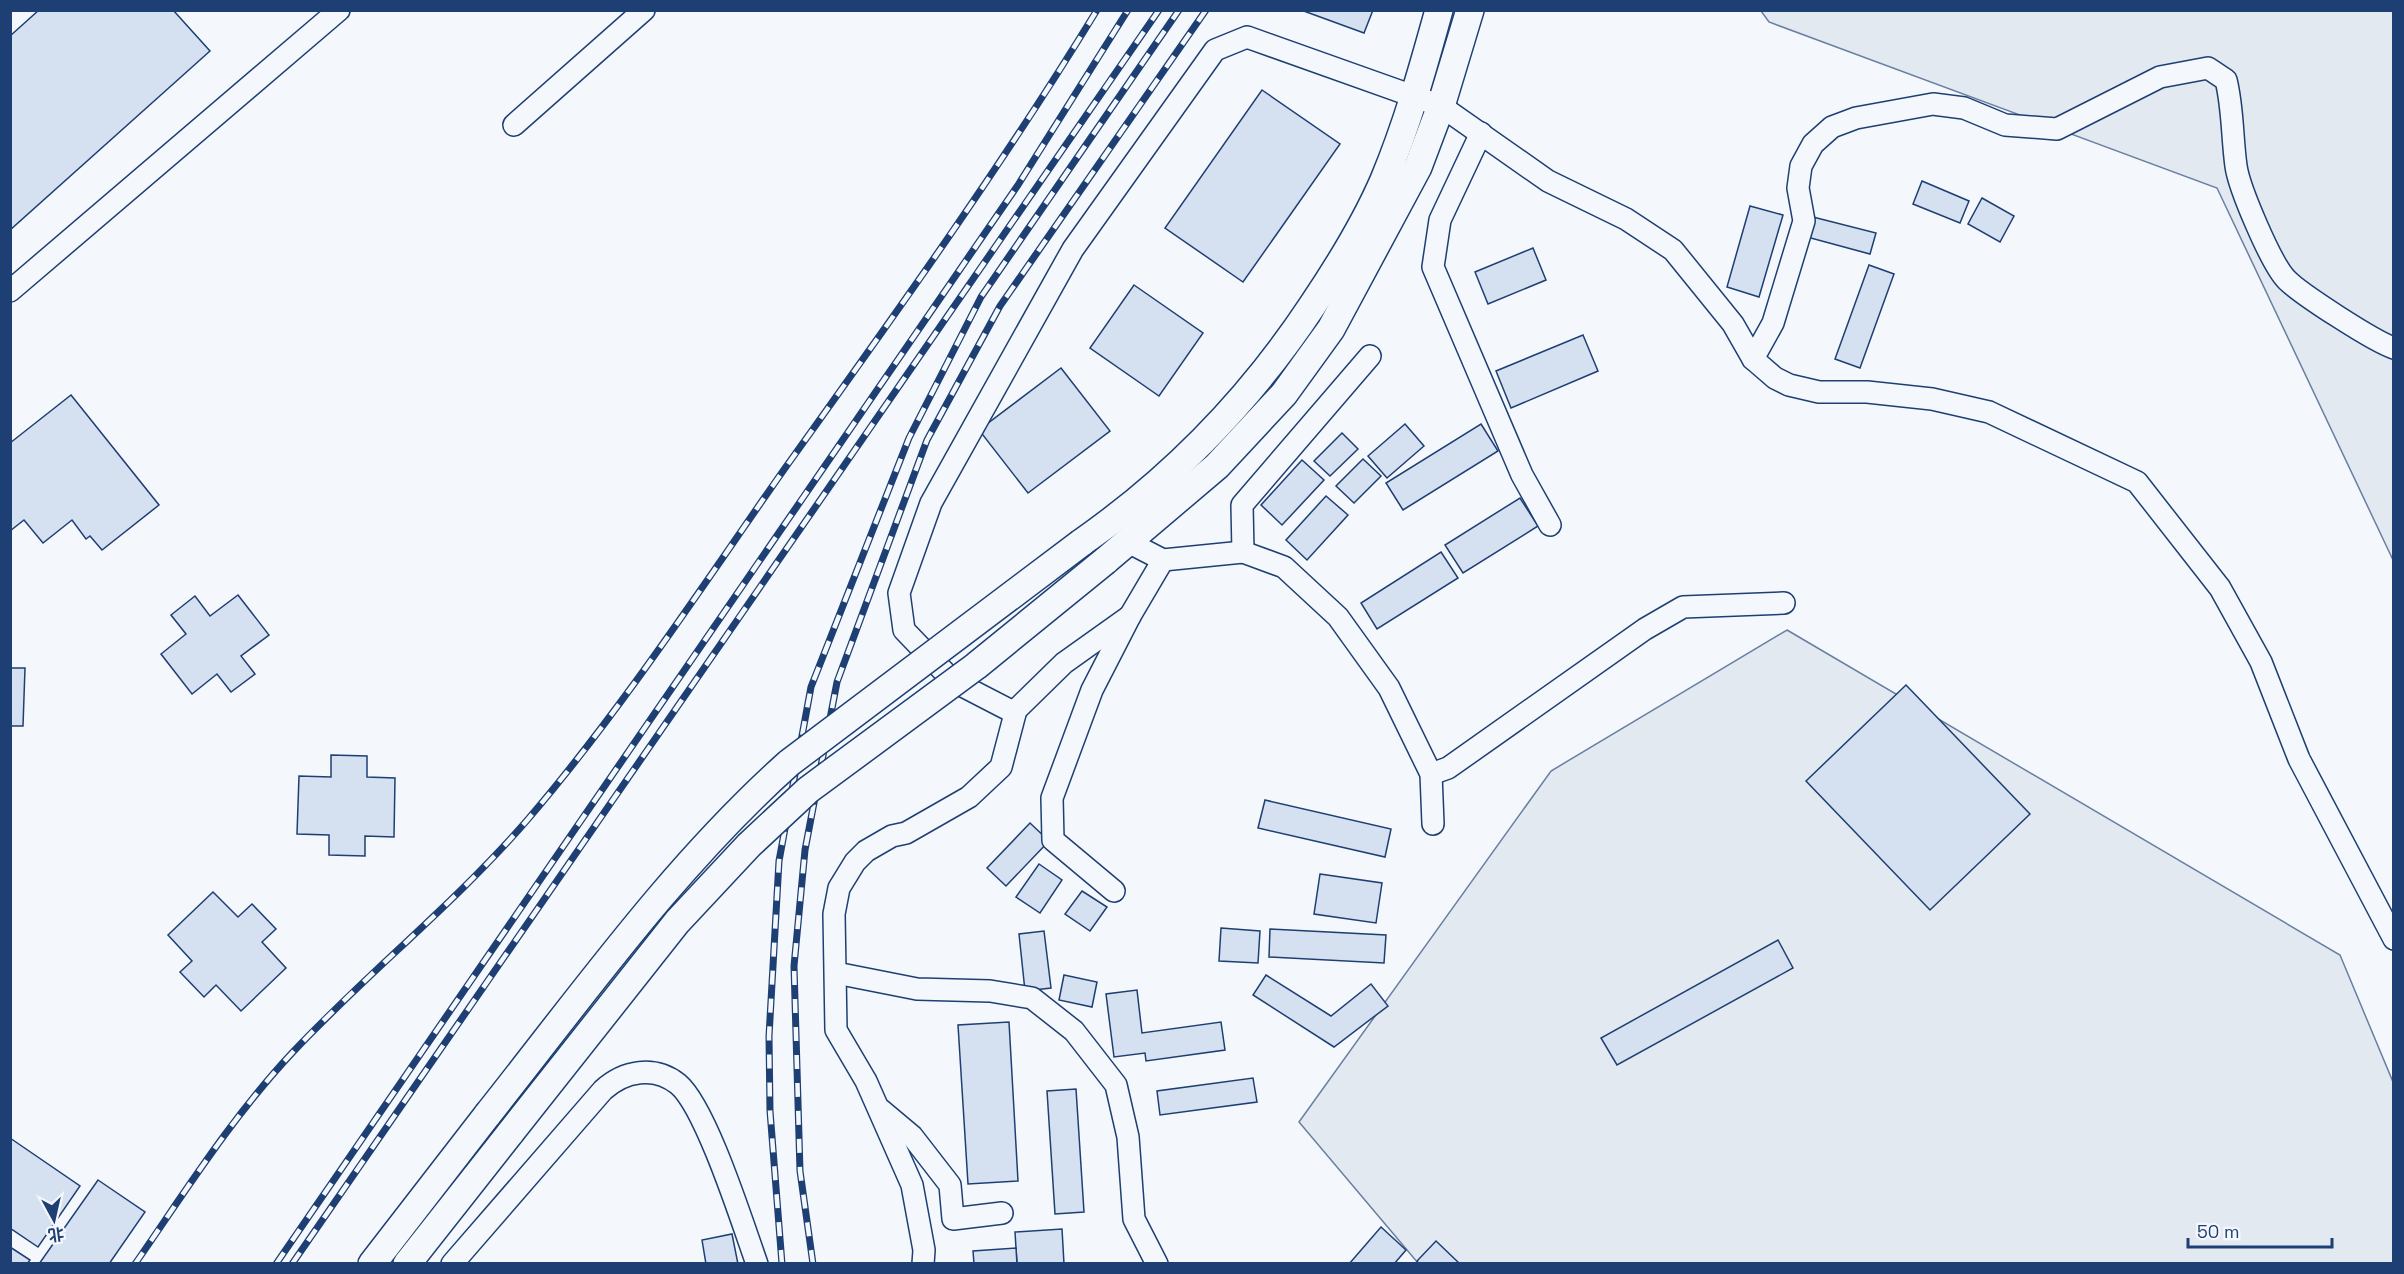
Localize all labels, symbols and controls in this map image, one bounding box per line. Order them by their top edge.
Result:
north arrow [24,1190,84,1250]
scale bar [2188,1211,2332,1249]
text: 50 m [2197,1220,2239,1243]
text: 北 [47,1223,65,1246]

